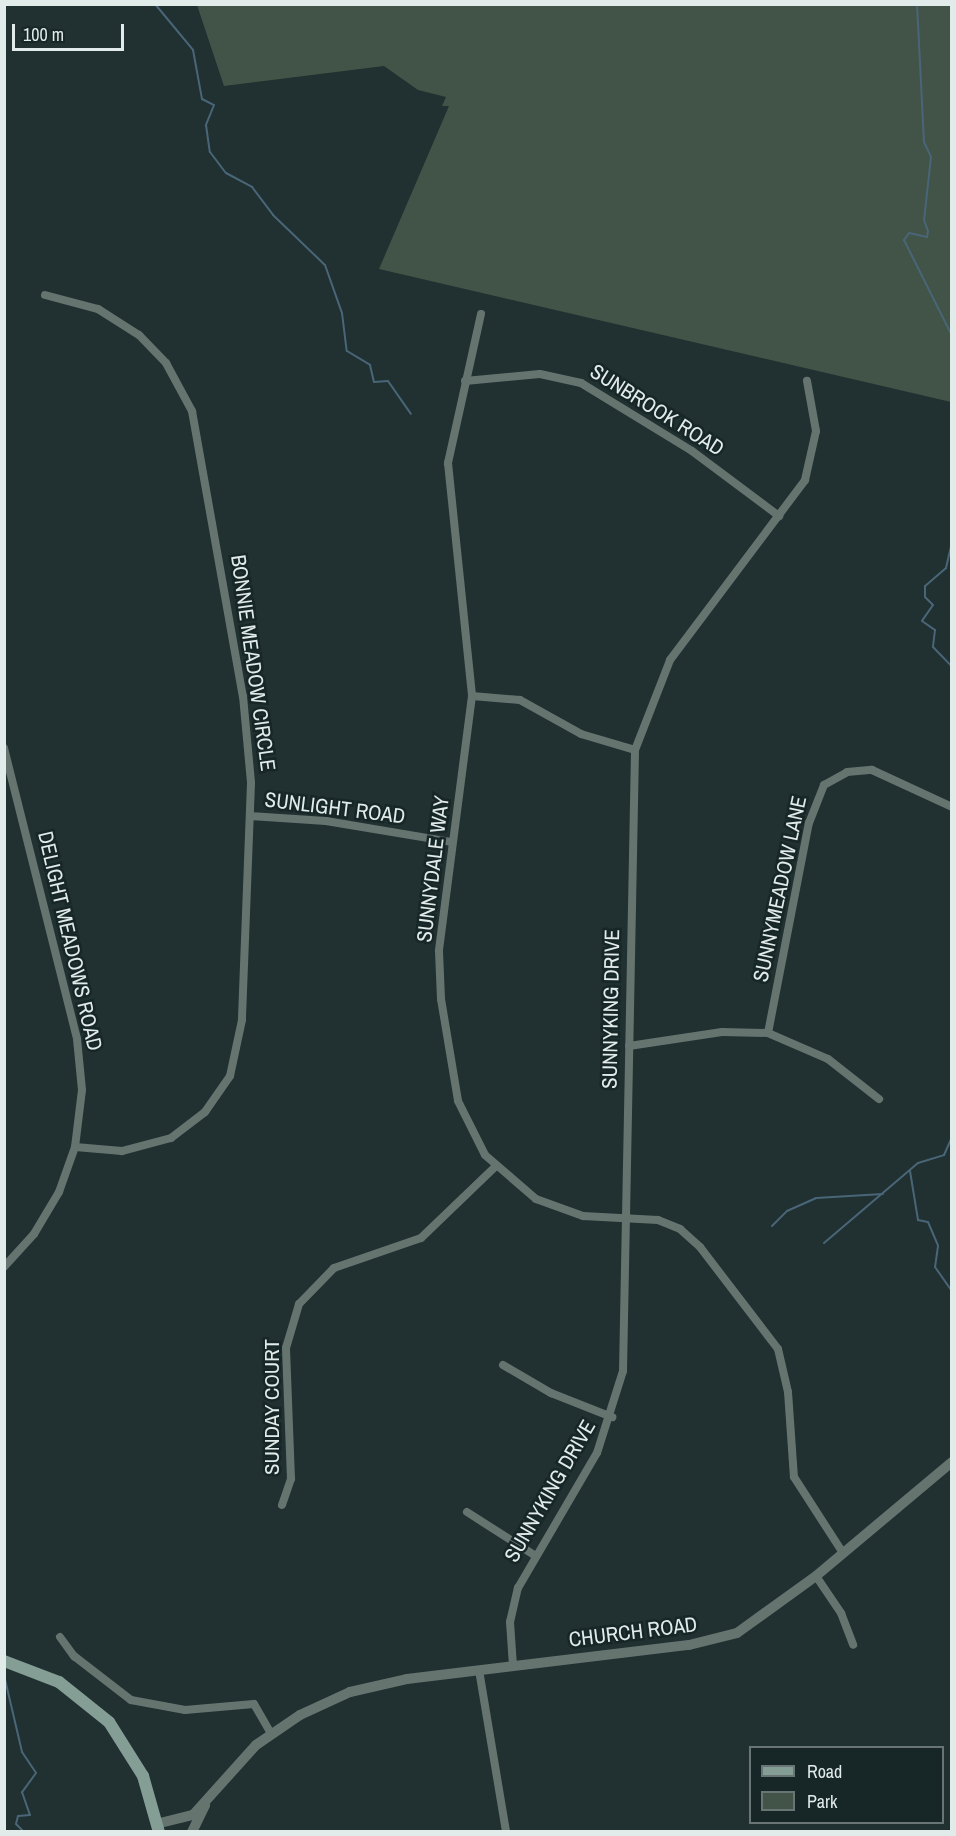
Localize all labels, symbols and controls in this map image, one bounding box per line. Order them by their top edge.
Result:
scale bar [15,12,128,50]
text: 100 m [23,22,64,47]
street label: SUNBROOK ROAD [585,359,729,461]
street label: BONNIE MEADOW CIRCLE [225,553,281,773]
street label: SUNLIGHT ROAD [263,787,407,829]
street label: SUNNYDALE WAY [412,794,454,944]
street label: SUNNYMEADOW LANE [748,794,812,984]
street label: DELIGHT MEADOWS ROAD [32,829,108,1053]
street label: SUNNYKING DRIVE [597,929,625,1089]
street label: SUNDAY COURT [259,1339,285,1475]
street label: SUNNYKING DRIVE [499,1416,601,1566]
street label: CHURCH ROAD [567,1612,699,1652]
legend [749,1746,944,1824]
text: Road [807,1759,842,1784]
text: Park [807,1789,837,1814]

